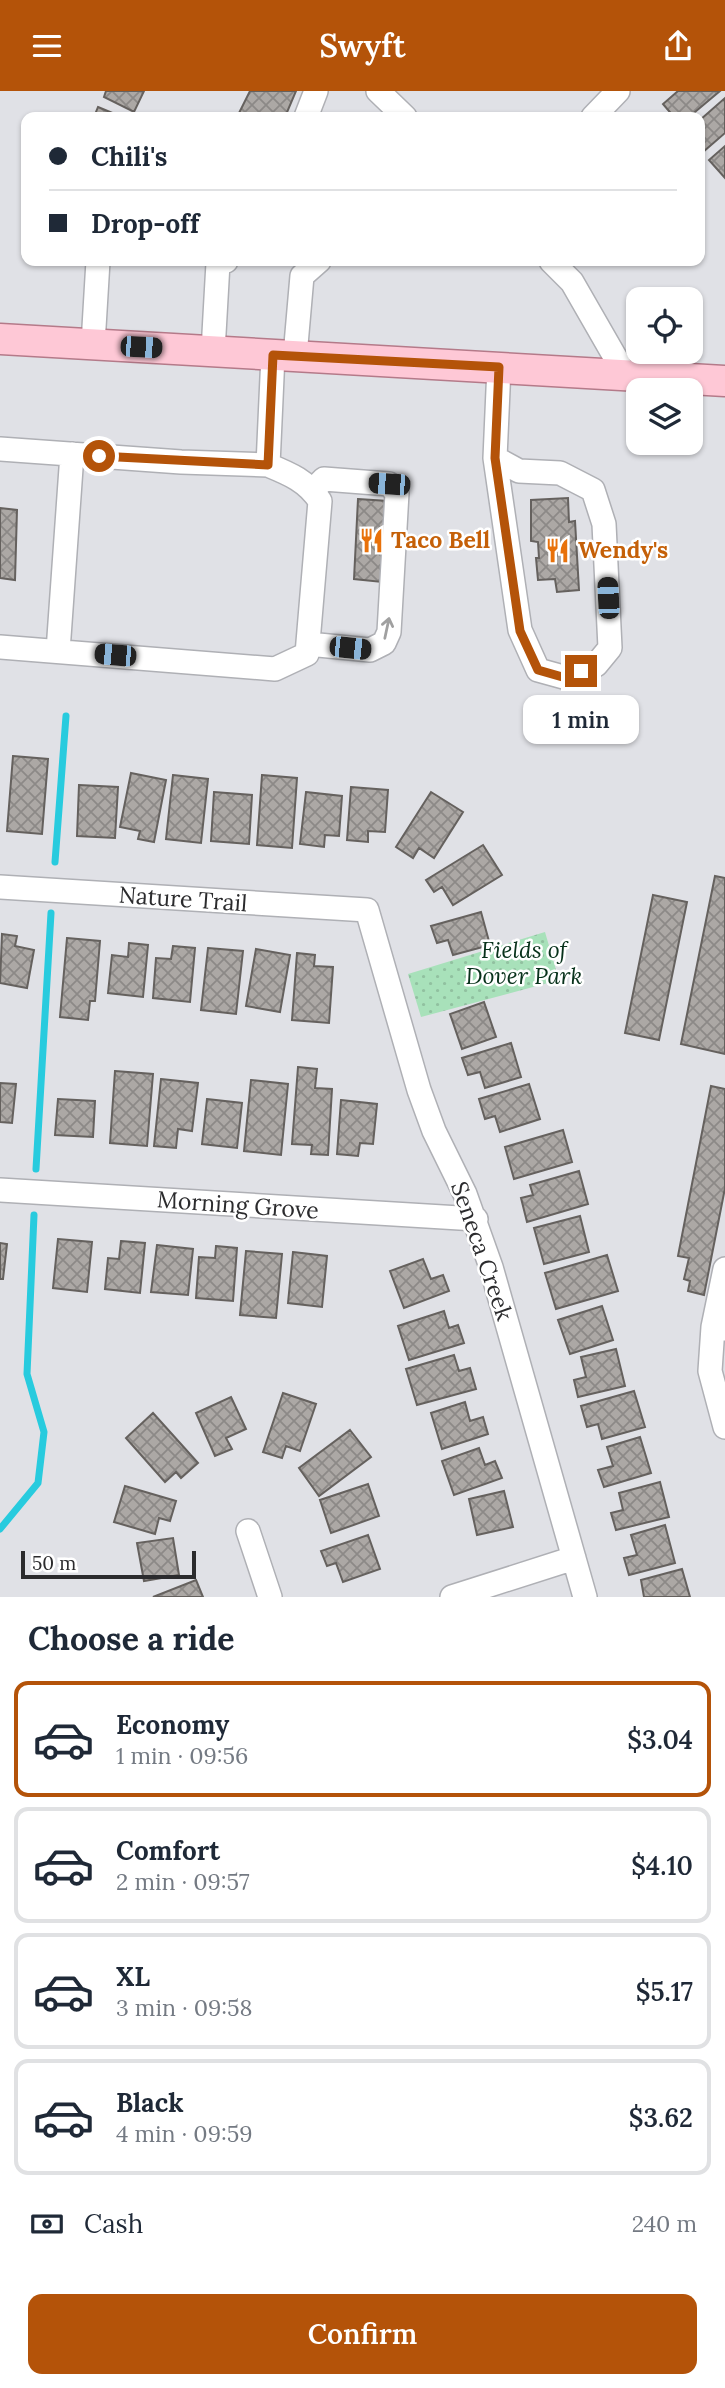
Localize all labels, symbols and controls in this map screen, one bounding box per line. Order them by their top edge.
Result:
text: Swyft [319,25,406,66]
icon: menu [28,27,66,65]
icon: share [659,27,697,65]
text: Chili's [91,140,167,173]
text: Drop-off [91,207,199,240]
map controls [626,287,703,455]
button: locate [626,287,703,364]
car [120,335,163,359]
button: layers [626,378,703,455]
route start [83,440,115,472]
car [368,472,411,496]
place label: Taco Bell [391,525,490,554]
restaurant icon: Taco Bell [357,526,385,554]
place label: Wendy's [578,535,668,564]
restaurant icon: Wendy's [544,536,572,564]
car [597,576,620,620]
one-way arrow [381,617,395,640]
car [329,635,372,661]
car [94,643,137,667]
route end [565,655,597,687]
callout: 1 min [523,695,639,745]
text: 1 min [552,705,610,734]
street label: Nature Trail [118,880,248,917]
park label: Fields of Dover Park [466,935,582,990]
street label: Seneca Creek [445,1178,520,1325]
street label: Morning Grove [156,1184,320,1225]
scale bar [21,1548,196,1580]
text: 50 m [32,1551,76,1575]
text: Choose a ride [28,1618,235,1659]
icon: car [32,1708,95,1771]
text: Economy [116,1708,229,1741]
text: $3.04 [627,1723,693,1756]
text: 1 min · 09:56 [116,1741,248,1770]
icon: car [32,1834,95,1897]
text: Comfort [116,1834,220,1867]
text: $4.10 [631,1849,693,1882]
text: 2 min · 09:57 [116,1867,250,1896]
icon: car [32,1960,95,2023]
text: XL [116,1960,150,1993]
text: $5.17 [636,1975,693,2008]
text: 3 min · 09:58 [116,1993,252,2022]
icon: car [32,2086,95,2149]
text: Black [116,2086,184,2119]
text: $3.62 [629,2101,693,2134]
text: 4 min · 09:59 [116,2119,253,2148]
icon: cash [28,2205,66,2243]
text: Cash [84,2207,143,2240]
text: 240 m [632,2209,697,2238]
button: Confirm [28,2294,697,2374]

